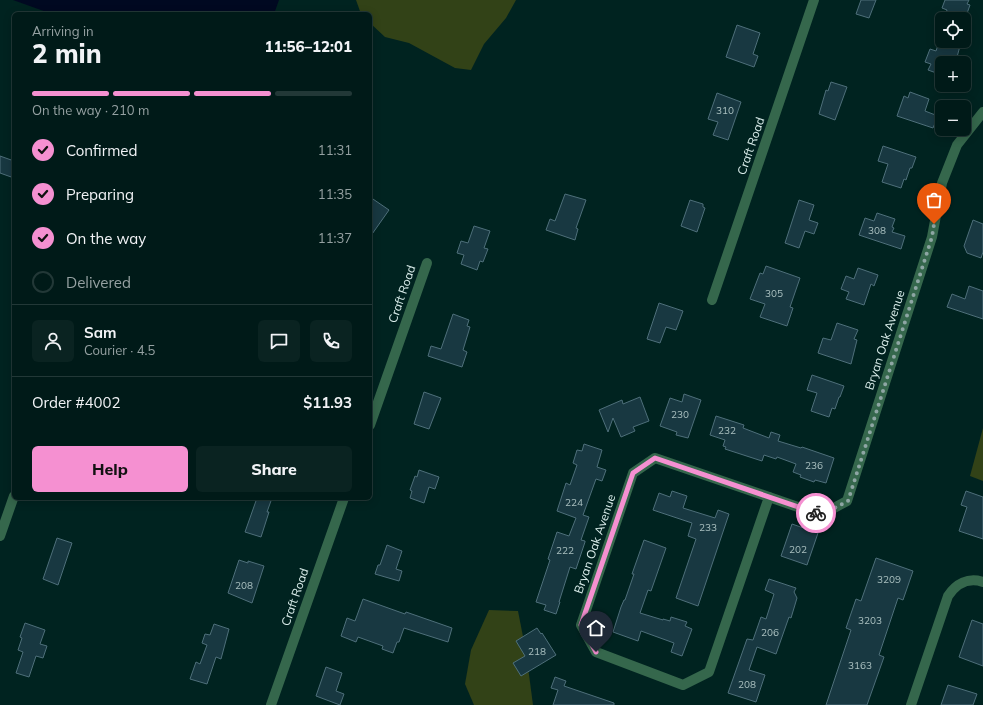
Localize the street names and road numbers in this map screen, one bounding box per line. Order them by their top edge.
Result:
street label: Craft Road [734,115,767,177]
street label: Craft Road [385,263,418,325]
street label: Bryan Oak Avenue [861,288,908,392]
street label: Bryan Oak Avenue [570,492,619,595]
street label: Craft Road [278,566,311,628]

